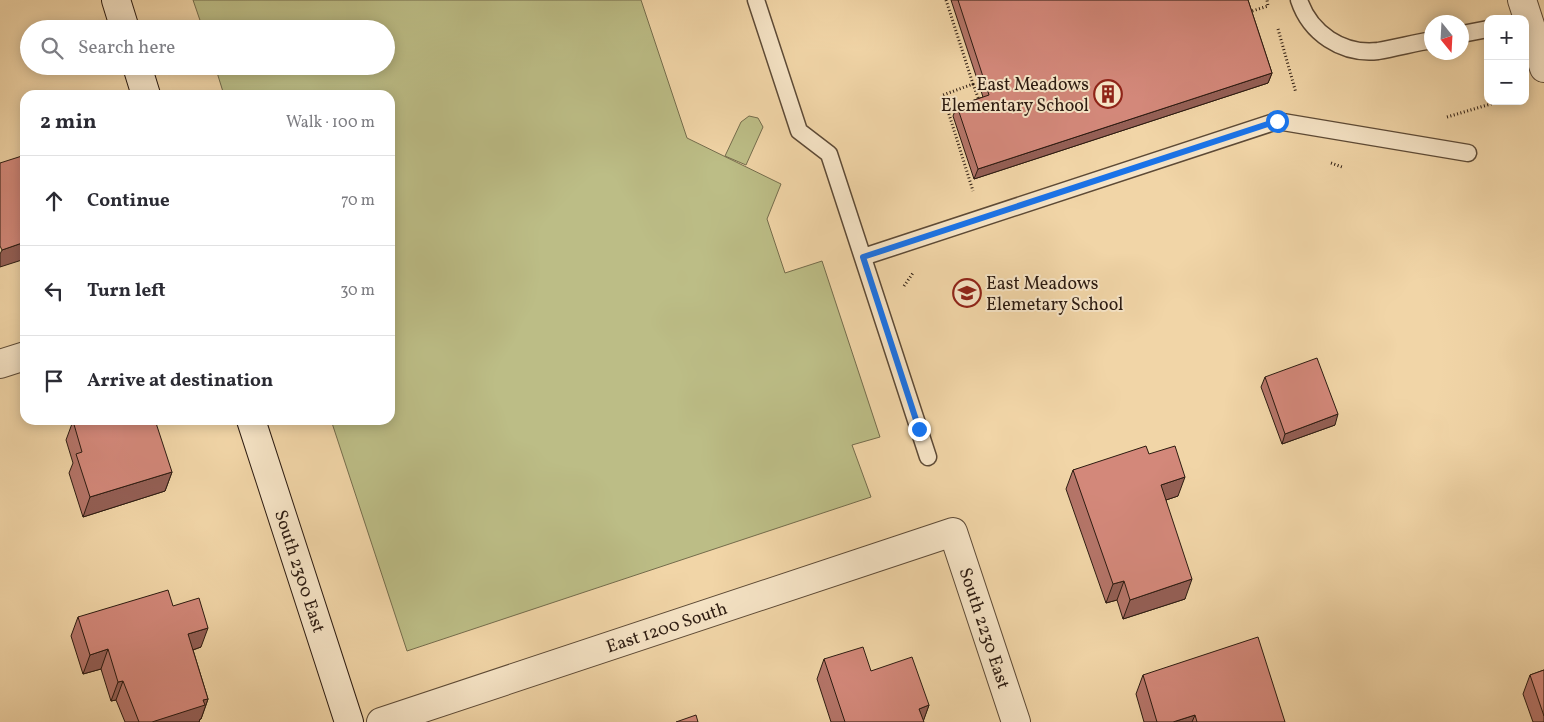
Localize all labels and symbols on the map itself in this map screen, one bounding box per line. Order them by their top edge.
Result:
north arrow [1424,15,1469,60]
place label: East Meadows Elementary School [941,73,1089,119]
building icon: East Meadows Elementary School [1093,79,1123,109]
route start [1266,110,1289,133]
place label: East Meadows Elemetary School [986,272,1123,318]
school or university icon: East Meadows Elemetary School [952,278,982,308]
route end [908,418,931,441]
street label: South 2300 East [267,507,330,636]
street label: South 2230 East [952,565,1015,692]
street label: East 1200 South [603,597,731,660]

